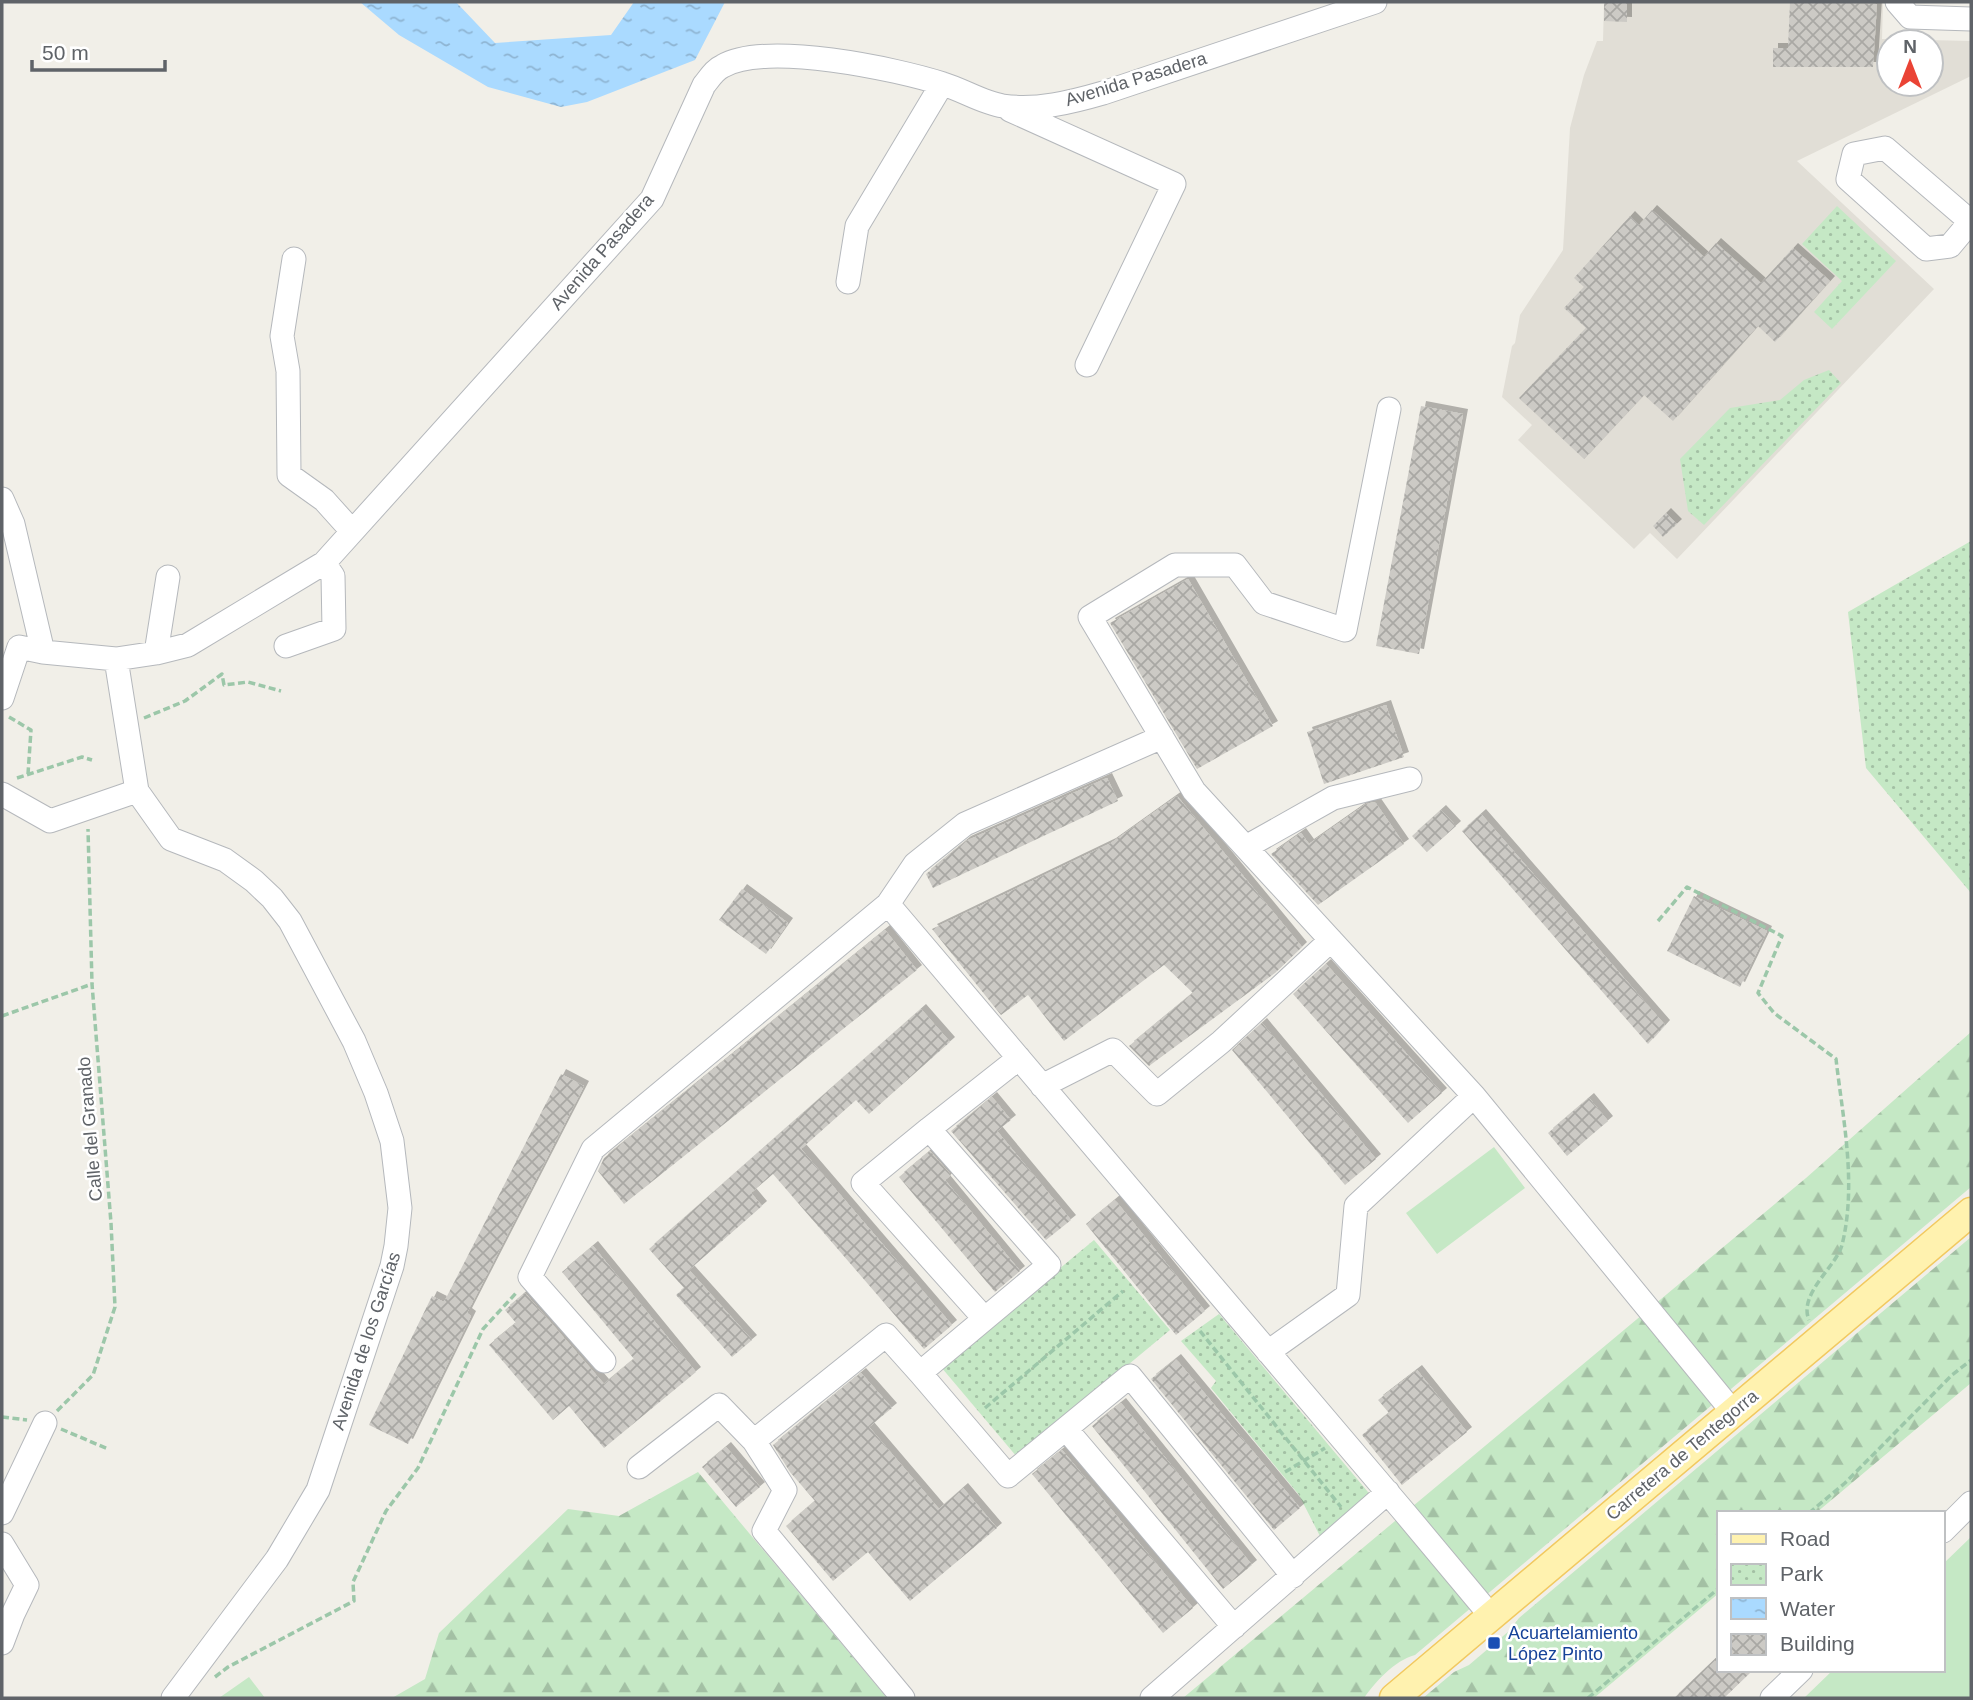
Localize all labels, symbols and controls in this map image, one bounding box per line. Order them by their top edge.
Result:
scale bar [32,28,164,72]
north arrow [1875,28,1945,98]
text: N [1903,36,1917,57]
text: 50 m [42,41,89,64]
street label: Avenida Pasadera [1063,48,1210,110]
street label: Avenida Pasadera [546,189,658,314]
street label: Calle del Granado [74,1056,106,1202]
street label: Avenida de los Garcías [328,1250,404,1432]
street label: Carretera de Tentegorra [1602,1385,1763,1524]
legend [1717,1511,1945,1672]
text: Road [1780,1527,1830,1550]
text: Park [1780,1562,1824,1585]
text: Water [1780,1597,1835,1620]
place label: Acuartelamiento López Pinto [1508,1623,1638,1664]
text: Building [1780,1632,1855,1655]
marker: Acuartelamiento López Pinto [1486,1635,1502,1651]

